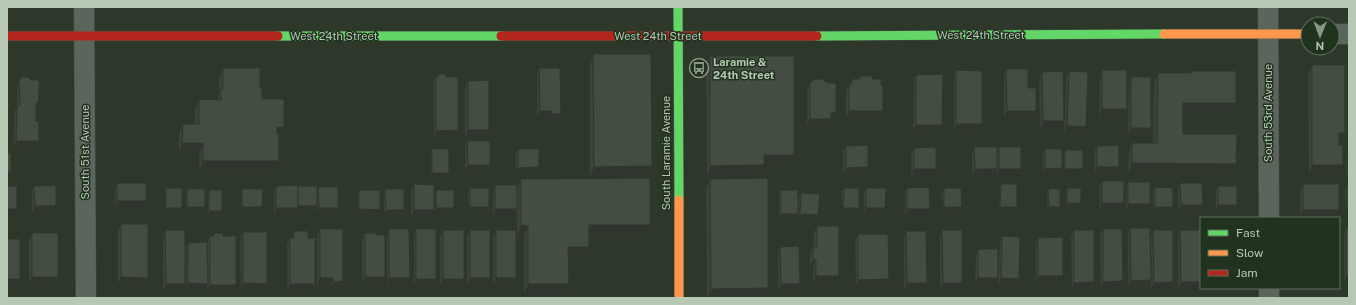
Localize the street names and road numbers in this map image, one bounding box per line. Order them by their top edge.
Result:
street label: West 24th Street [937,29,1025,41]
street label: West 24th Street [290,30,378,42]
street label: West 24th Street [614,30,702,42]
street label: South 53rd Avenue [1262,64,1274,162]
street label: South Laramie Avenue [660,96,672,210]
street label: South 51st Avenue [79,105,91,199]

